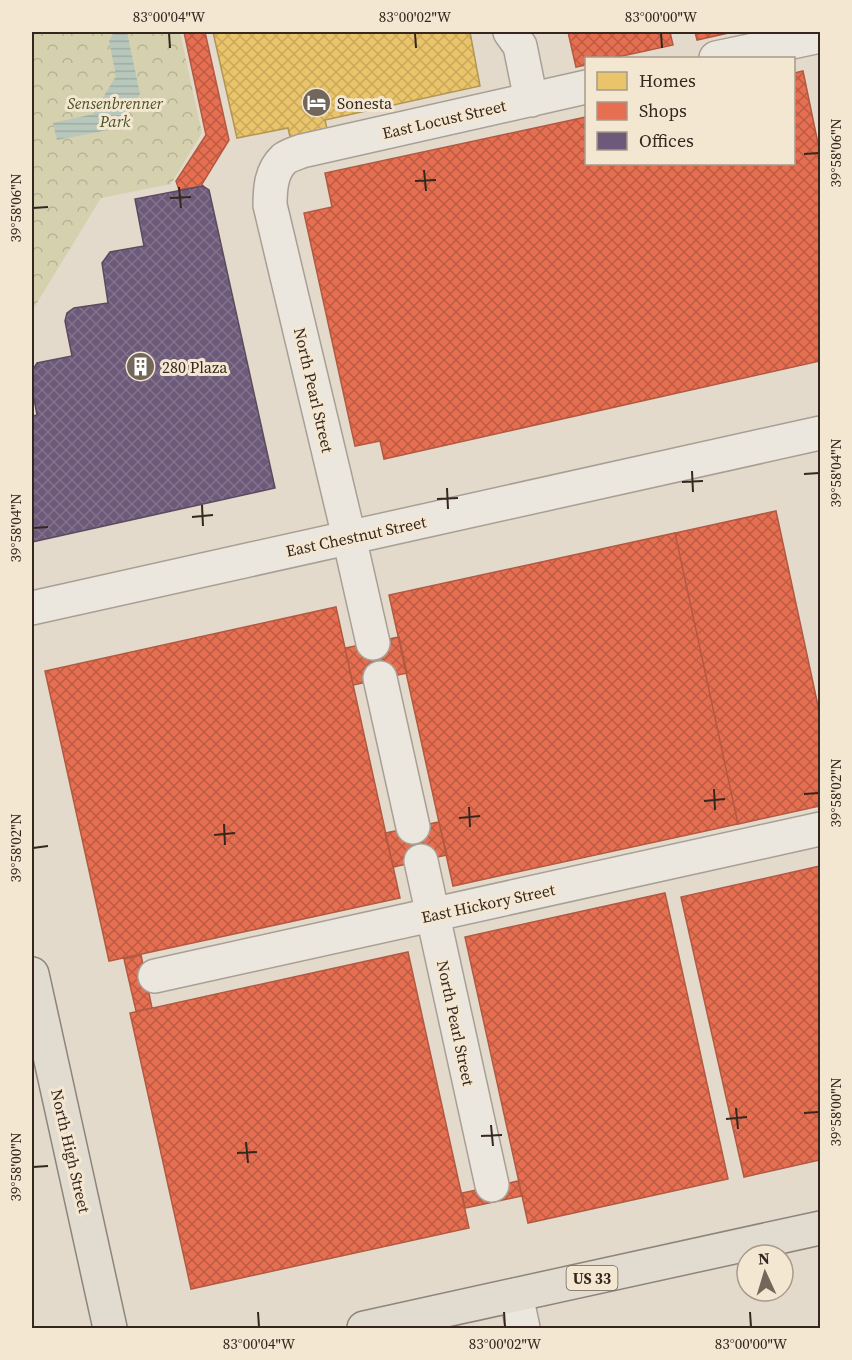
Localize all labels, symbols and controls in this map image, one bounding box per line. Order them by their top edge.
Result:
text: 83°00'04"W [133,6,206,27]
text: 83°00'02"W [379,6,452,27]
text: 83°00'00"W [625,6,698,27]
legend [585,57,795,165]
text: Homes [639,68,696,93]
hotel icon: Sonesta [300,87,332,119]
park label: Sensenbrenner Park [67,92,163,132]
place label: Sonesta [337,92,393,114]
street label: East Locust Street [380,94,509,144]
text: Shops [639,98,687,123]
text: 39°58'06"N [825,118,846,188]
text: Offices [639,128,694,153]
text: 39°58'06"N [5,173,26,243]
street label: North Pearl Street [289,325,339,455]
building icon: 280 Plaza [125,351,157,383]
place label: 280 Plaza [162,356,228,378]
text: 39°58'04"N [825,438,846,508]
text: 39°58'04"N [5,493,26,563]
street label: East Chestnut Street [284,510,429,562]
text: 39°58'02"N [825,758,846,828]
text: 39°58'02"N [5,813,26,883]
street label: East Hickory Street [419,878,558,928]
street label: North Pearl Street [432,958,480,1088]
text: 39°58'00"N [825,1077,846,1147]
street label: North High Street [46,1087,96,1216]
text: 39°58'00"N [5,1132,26,1202]
north arrow [735,1243,795,1303]
text: N [757,1247,771,1269]
road number: US 33 [566,1266,618,1290]
text: 83°00'04"W [223,1333,296,1354]
text: 83°00'02"W [469,1333,542,1354]
text: 83°00'00"W [715,1333,788,1354]

